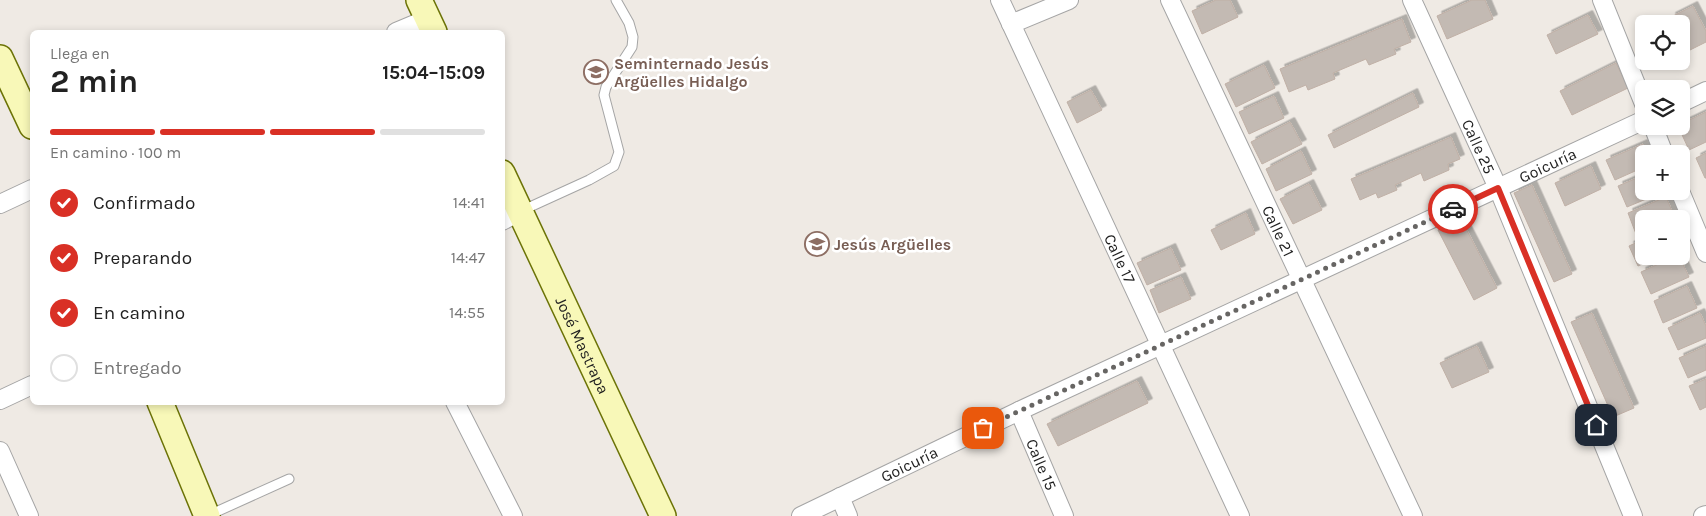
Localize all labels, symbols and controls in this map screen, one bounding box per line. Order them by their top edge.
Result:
map controls [1635,15,1690,265]
button: locate [1635,15,1690,70]
text: Llega en [50,44,110,63]
place label: Seminternado Jesús Argüelles Hidalgo [614,54,769,91]
school or university icon: Seminternado Jesús Argüelles Hidalgo [583,59,609,85]
text: 15:04–15:09 [382,62,485,84]
text: 2 min [50,63,138,100]
button: layers [1635,80,1690,135]
street label: Calle 25 [1458,116,1500,177]
text: En camino · 100 m [50,143,181,162]
street label: Goicuría [1516,143,1579,186]
button: + [1635,145,1690,200]
courier [1428,184,1478,234]
icon: check [50,189,78,217]
text: Confirmado [93,192,195,214]
text: 14:41 [453,193,485,212]
icon: car [1439,195,1467,223]
street label: Calle 21 [1259,202,1299,259]
button: − [1635,210,1690,265]
school or university icon: Jesús Argüelles [804,231,830,257]
street label: Calle 17 [1101,231,1140,287]
place label: Jesús Argüelles [834,235,951,254]
icon: check [50,244,78,272]
text: Preparando [93,247,192,269]
text: 14:47 [451,248,485,267]
street label: José Mastrapa [552,293,614,397]
icon: check [50,299,78,327]
text: En camino [93,302,185,324]
text: 14:55 [449,303,485,322]
text: Entregado [93,357,182,379]
pin [1575,404,1617,446]
pin [962,407,1004,449]
icon: home [1582,411,1610,439]
icon: bag [969,414,997,442]
street label: Calle 15 [1022,436,1061,493]
street label: Goicuría [877,442,941,486]

